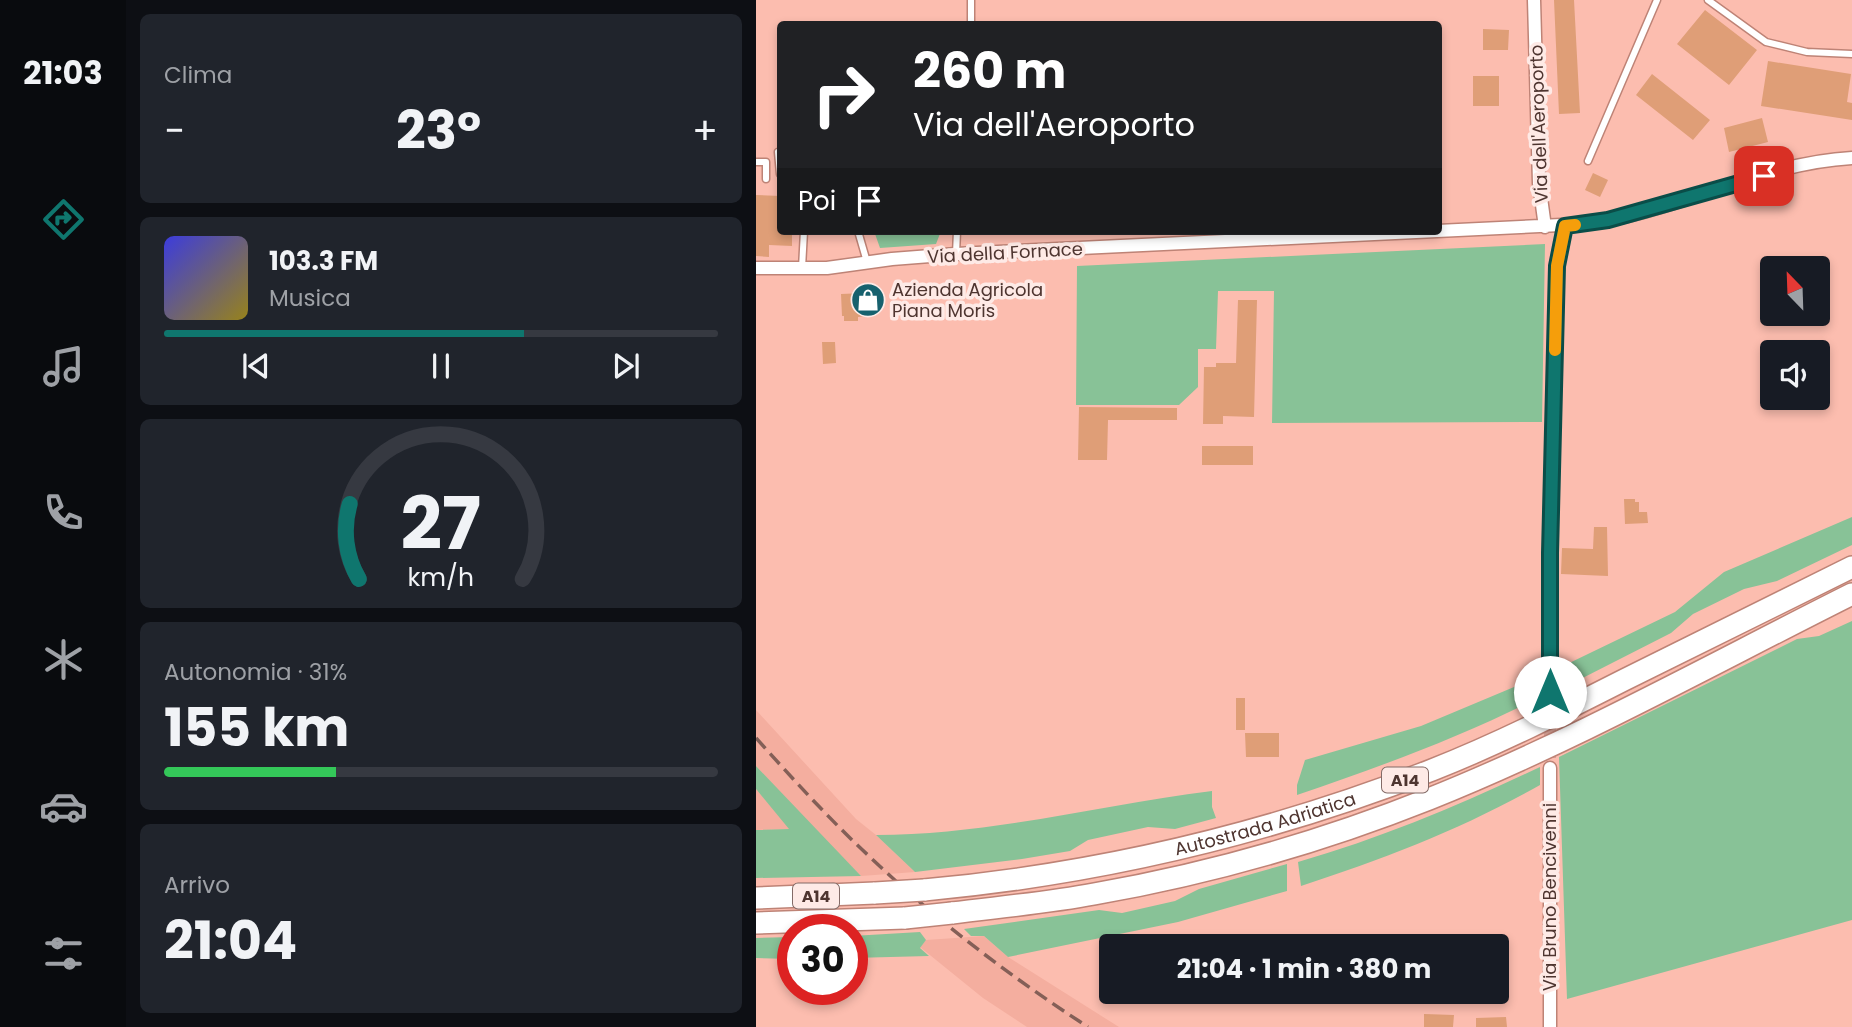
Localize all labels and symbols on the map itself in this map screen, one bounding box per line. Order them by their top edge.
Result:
street label: Via dell'Aeroporto [1523,44,1554,204]
pin [1734,146,1794,206]
street label: Via della Fornace [927,236,1083,269]
north arrow [1760,256,1830,326]
place label: Azienda Agricola Piana Moris [892,277,1043,323]
shop icon: Azienda Agricola Piana Moris [849,281,887,319]
position arrow [1513,655,1587,729]
road number: A14 [1382,768,1428,792]
street label: Autostrada Adriatica [1172,786,1359,861]
street label: Via Bruno Bencivenni [1537,803,1562,991]
road number: A14 [793,884,839,908]
speed limit sign: 30 [777,914,868,1005]

